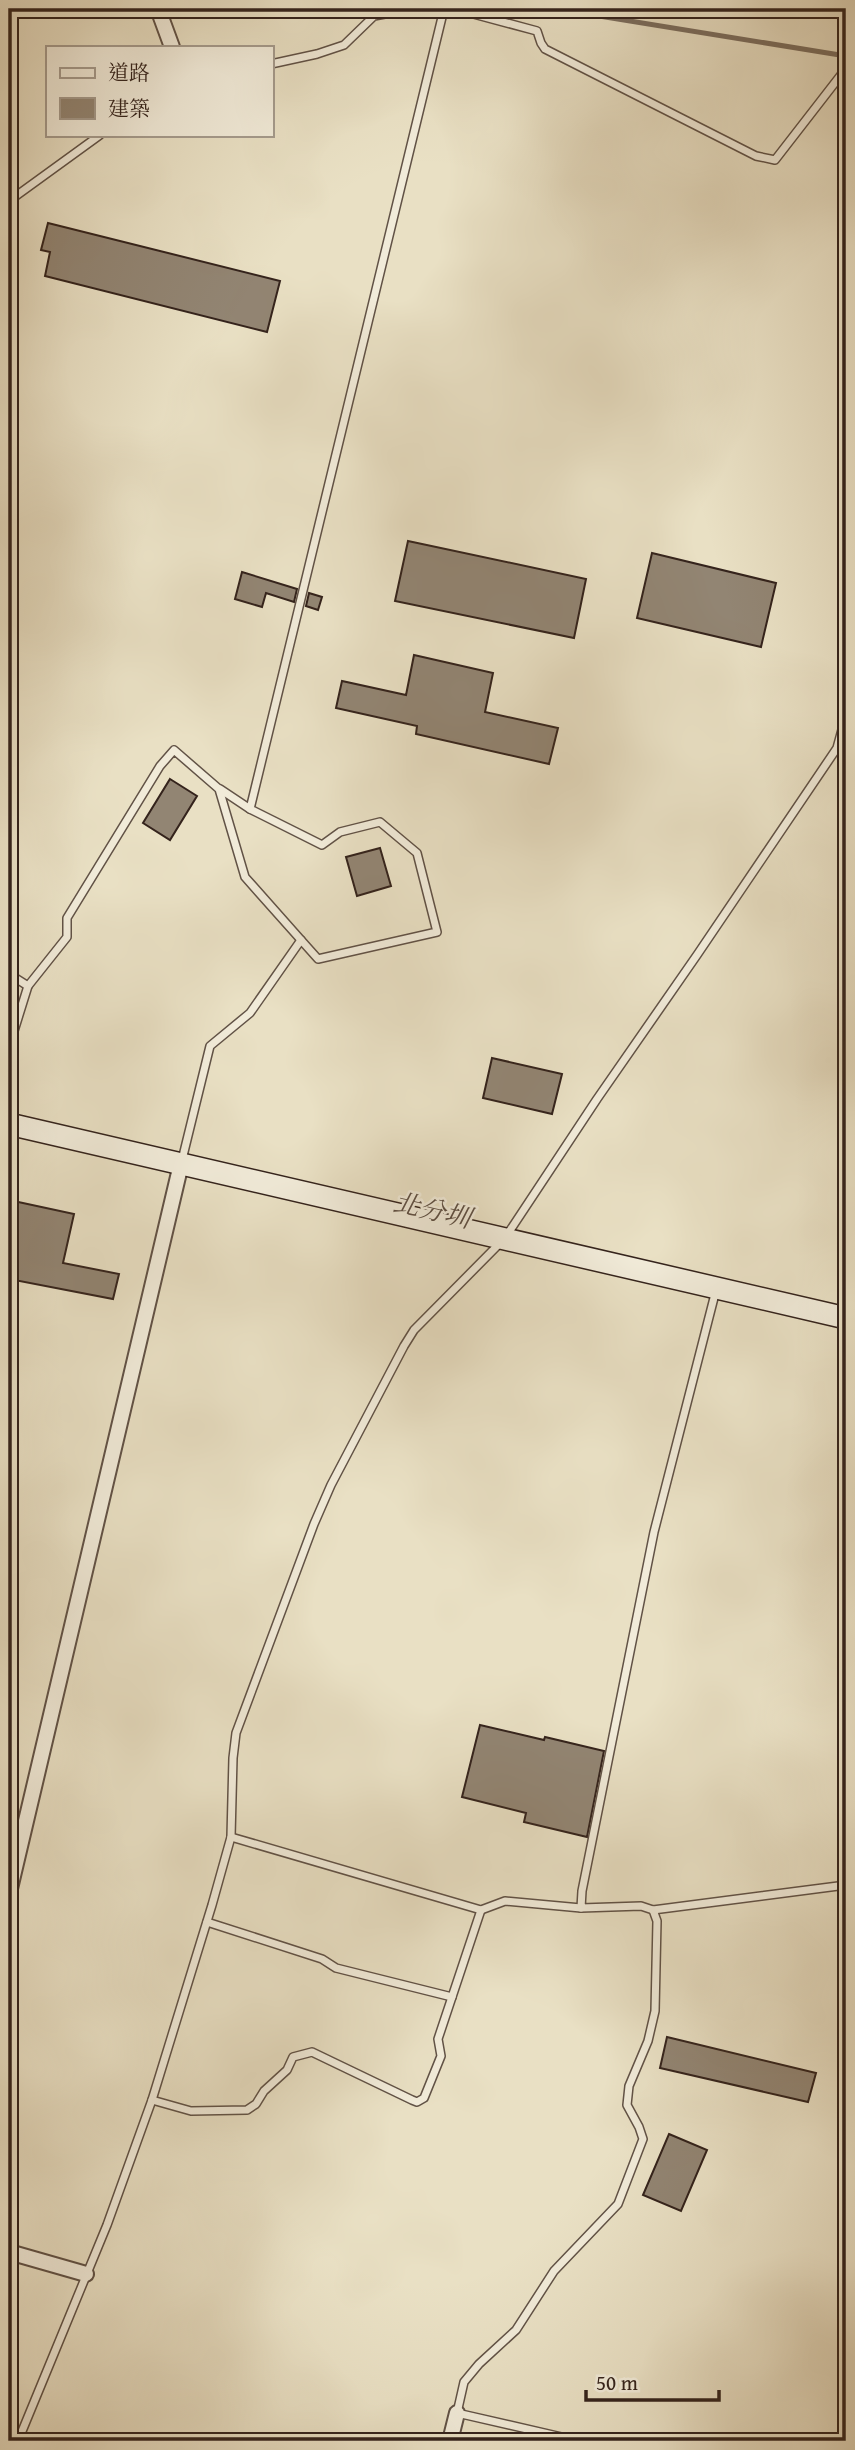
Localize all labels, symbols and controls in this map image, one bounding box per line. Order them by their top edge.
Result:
legend [46,46,273,136]
text: 道路 [108,57,150,88]
text: 建築 [108,93,150,124]
water label: 北分圳 [390,1182,478,1238]
scale bar [586,2359,718,2403]
text: 50 m [596,2367,638,2398]

